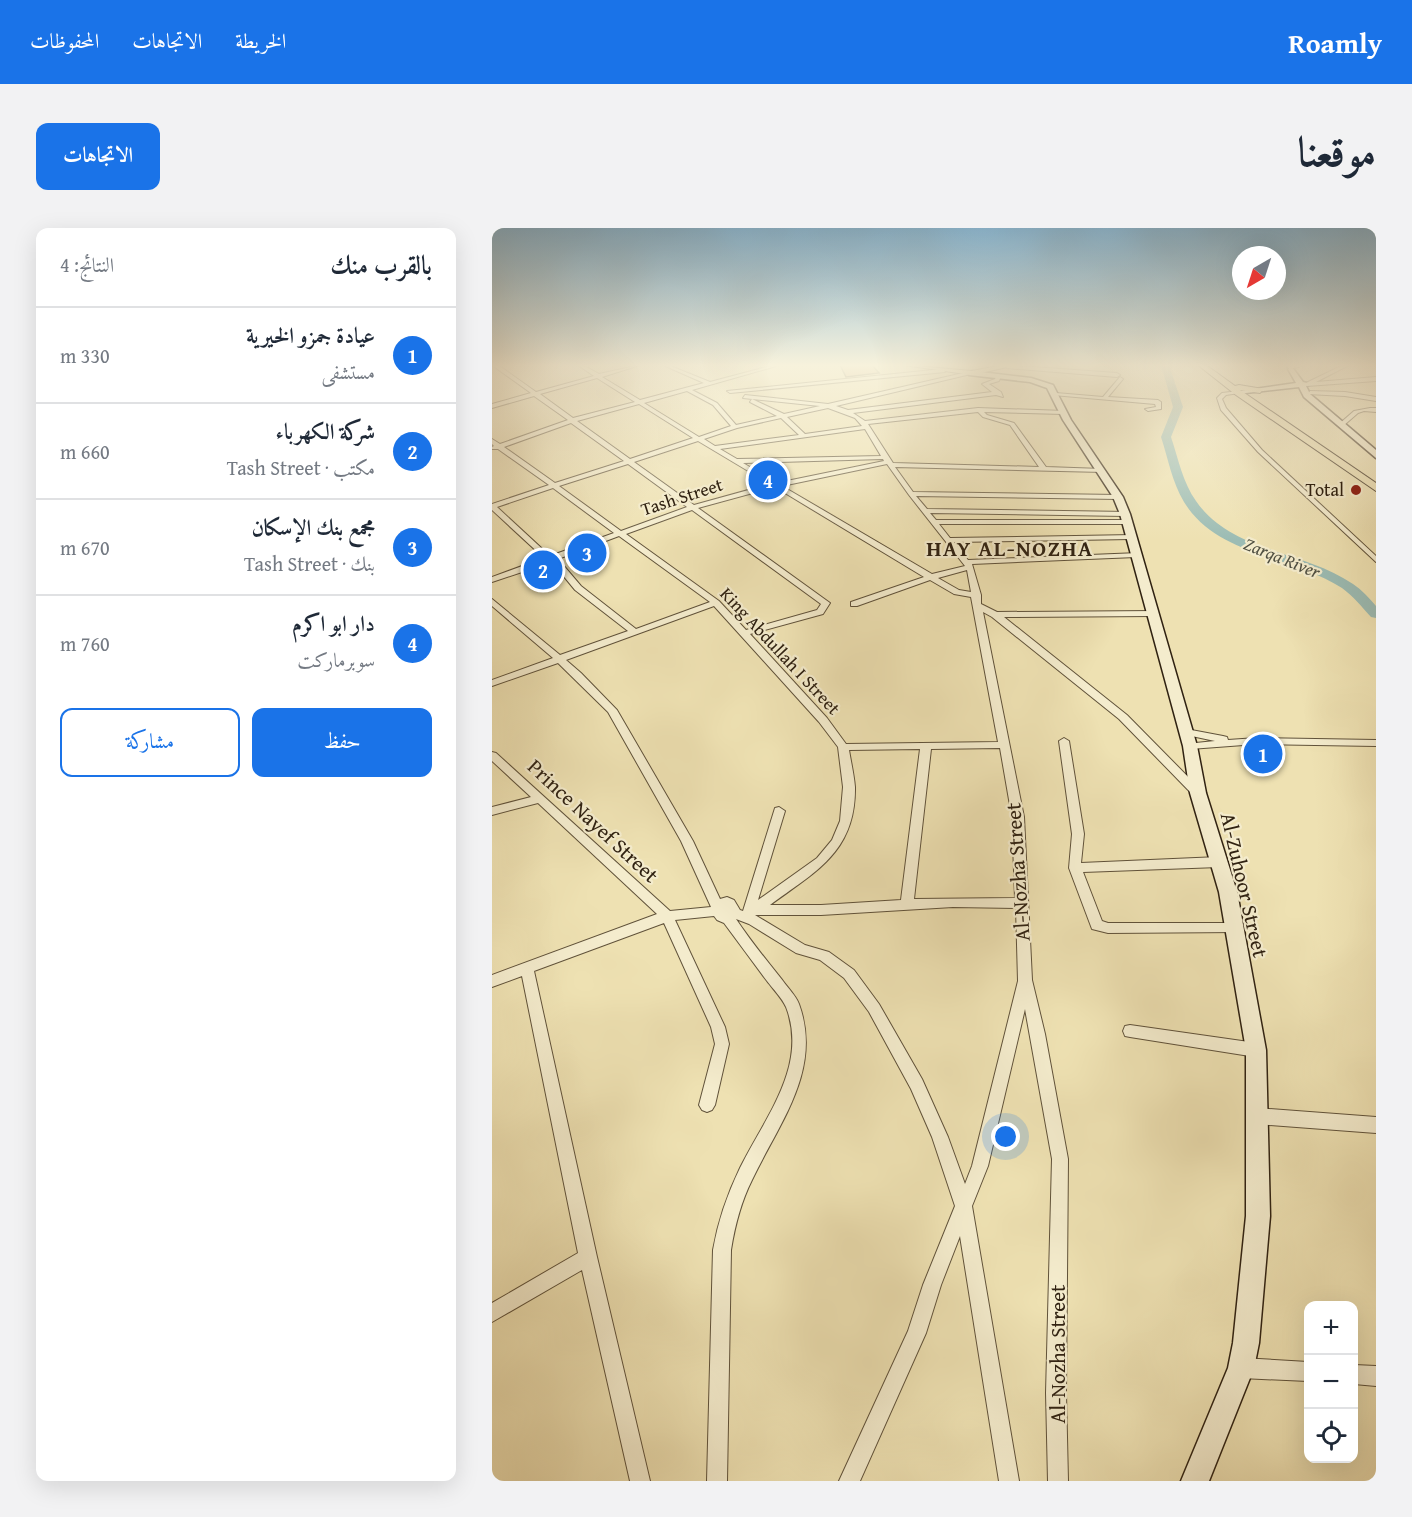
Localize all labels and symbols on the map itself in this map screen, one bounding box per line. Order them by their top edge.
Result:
north arrow [1232,246,1286,300]
pin: 4 [748,458,788,502]
street label: Tash Street [637,470,727,522]
place label: Total [1306,476,1344,503]
marker: Total [1349,483,1363,497]
pin: 3 [568,530,607,576]
water label: Zarqa River [1240,530,1326,586]
district label: HAY AL-NOZHA [926,532,1094,564]
pin: 2 [524,548,562,592]
street label: King Abdullah I Street [714,581,847,721]
pin: 1 [1244,732,1282,776]
street label: Prince Nayef Street [521,752,666,890]
street label: Al-Nozha Street [997,801,1038,942]
street label: Al-Zuhoor Street [1213,809,1276,961]
your location [991,1122,1020,1151]
street label: Al-Nozha Street [1042,1284,1073,1423]

